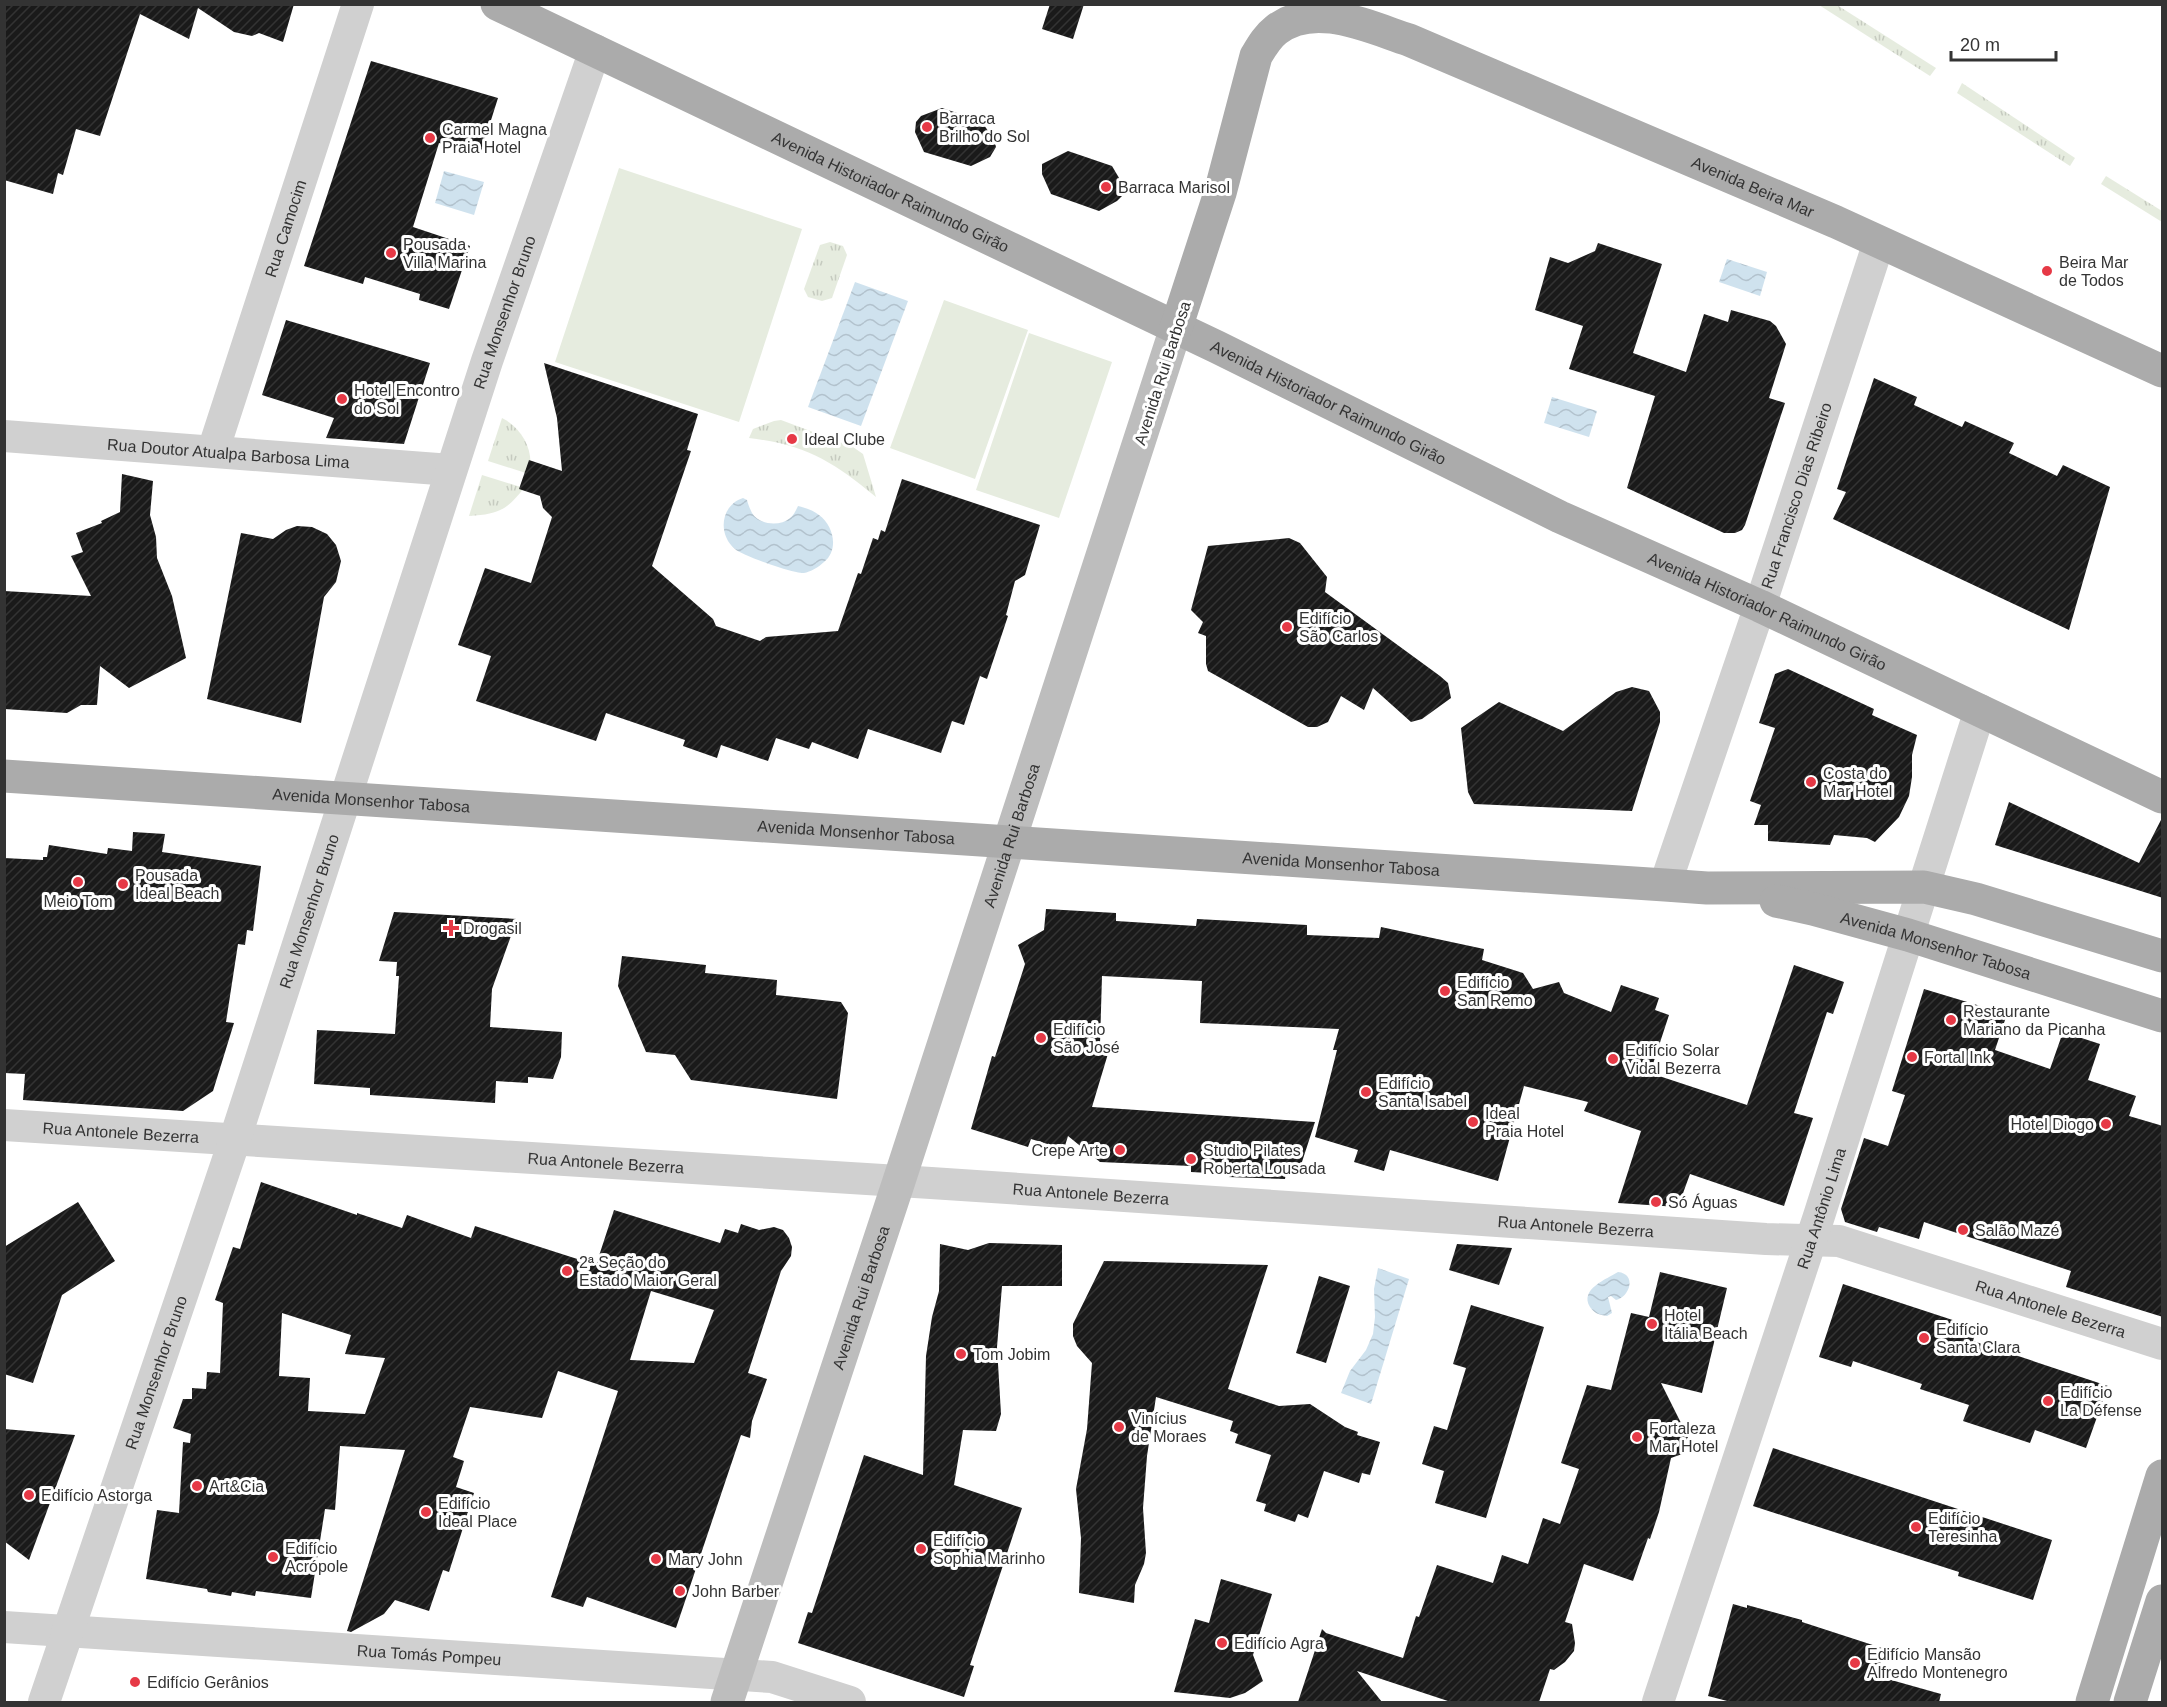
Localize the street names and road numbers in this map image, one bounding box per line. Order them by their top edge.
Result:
street label: Avenida Historiador Raimundo Girão [769,128,1012,256]
street label: Avenida Beira Mar [1689,153,1817,221]
street label: Rua Camocim [262,178,309,279]
street label: Rua Monsenhor Bruno [470,233,539,391]
street label: Avenida Rui Barbosa [1131,299,1194,447]
street label: Avenida Historiador Raimundo Girão [1208,337,1449,468]
street label: Rua Francisco Dias Ribeiro [1758,400,1835,591]
street label: Rua Doutor Atualpa Barbosa Lima [107,436,350,471]
street label: Avenida Historiador Raimundo Girão [1645,549,1889,674]
street label: Avenida Rui Barbosa [980,761,1043,910]
street label: Avenida Monsenhor Tabosa [272,786,471,816]
street label: Avenida Monsenhor Tabosa [757,817,956,847]
street label: Rua Monsenhor Bruno [276,832,342,991]
street label: Avenida Monsenhor Tabosa [1242,849,1440,879]
street label: Avenida Monsenhor Tabosa [1839,909,2033,983]
street label: Rua Antonele Bezerra [42,1119,200,1146]
street label: Rua Antônio Lima [1794,1146,1849,1271]
street label: Rua Antonele Bezerra [527,1150,685,1177]
street label: Rua Antonele Bezerra [1012,1180,1170,1208]
street label: Rua Antonele Bezerra [1497,1213,1655,1240]
street label: Avenida Rui Barbosa [829,1224,893,1372]
street label: Rua Antonele Bezerra [1973,1277,2128,1341]
street label: Rua Monsenhor Bruno [122,1294,190,1452]
street label: Rua Tomás Pompeu [356,1642,502,1668]

